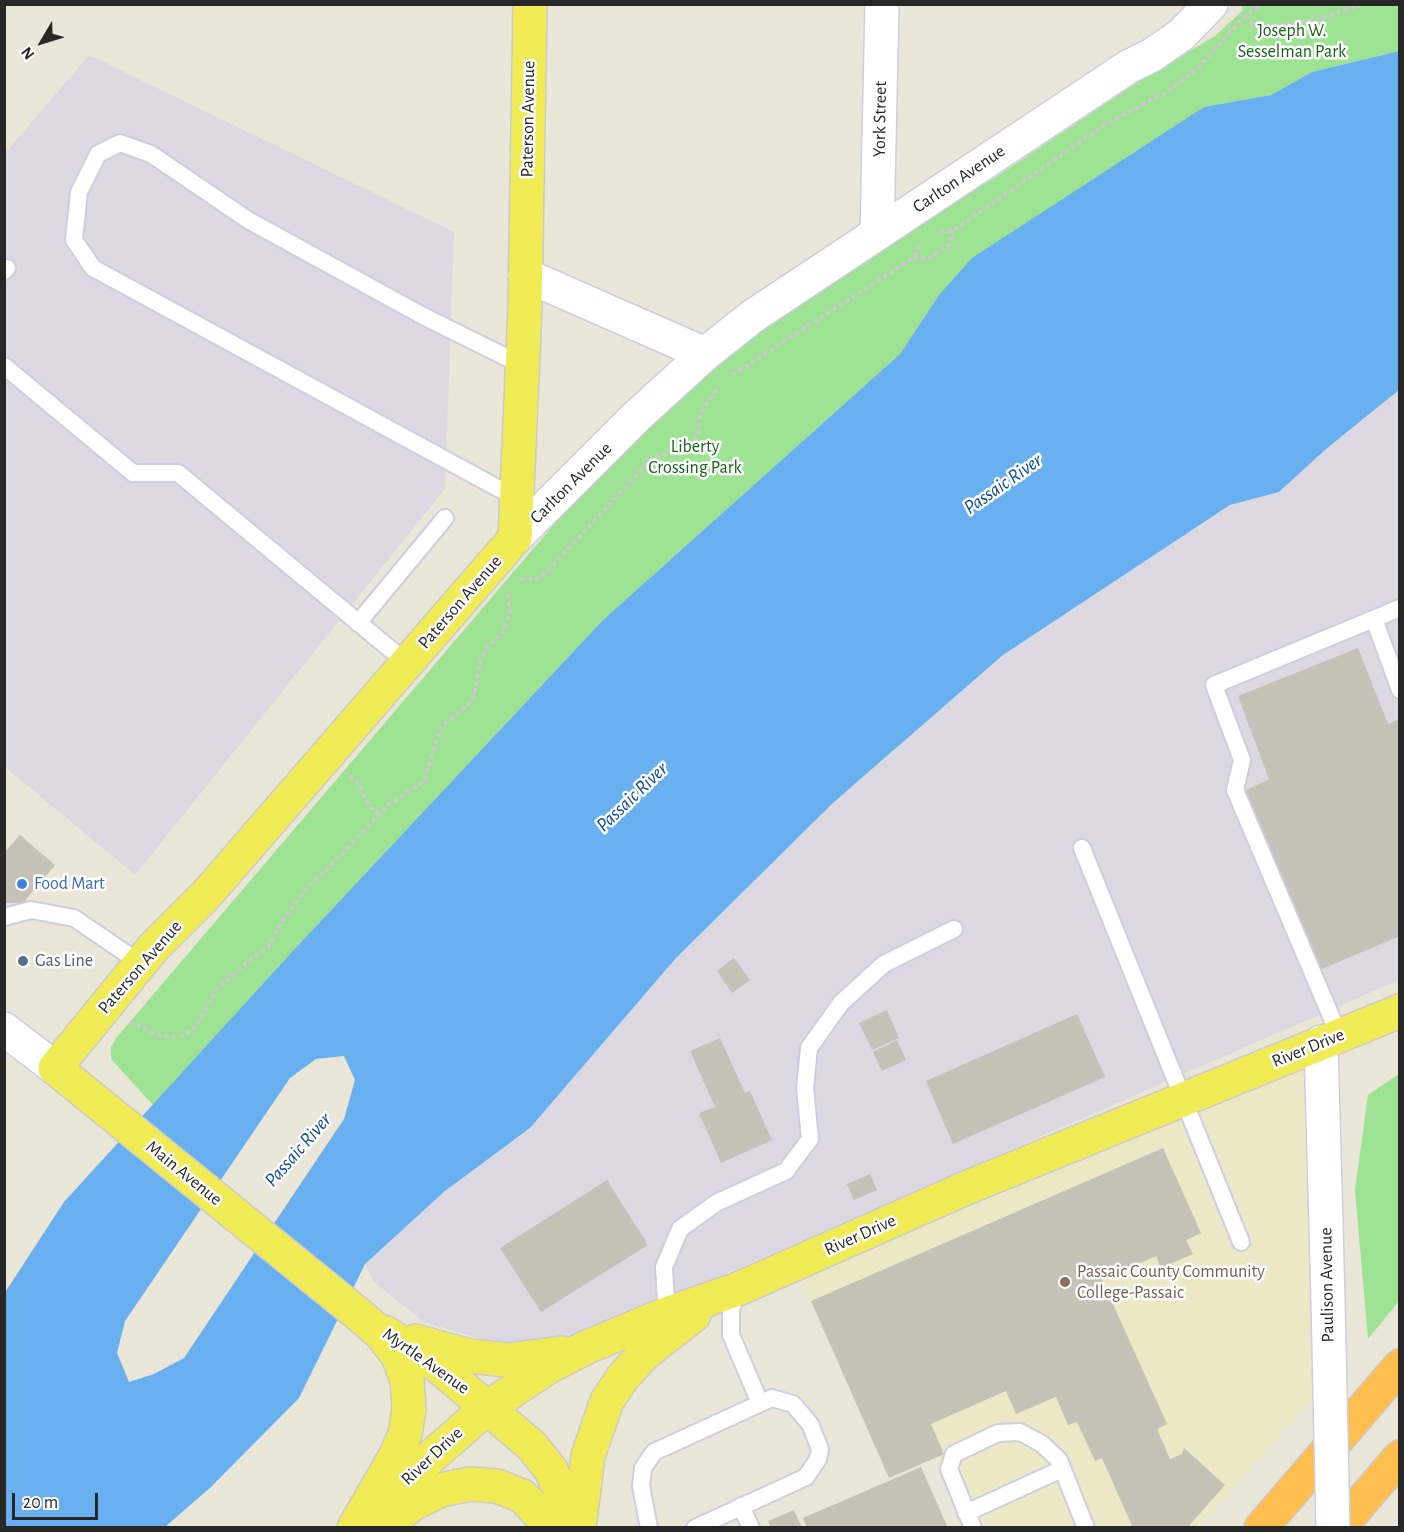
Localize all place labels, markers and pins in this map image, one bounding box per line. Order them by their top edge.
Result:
place label: Food Mart [34,873,105,895]
marker: Food Mart [15,877,29,891]
place label: Gas Line [35,950,93,972]
marker: Gas Line [16,954,30,968]
place label: Passaic County Community College-Passaic [1077,1261,1265,1304]
marker: Passaic County Community College-Passaic [1058,1275,1072,1289]

